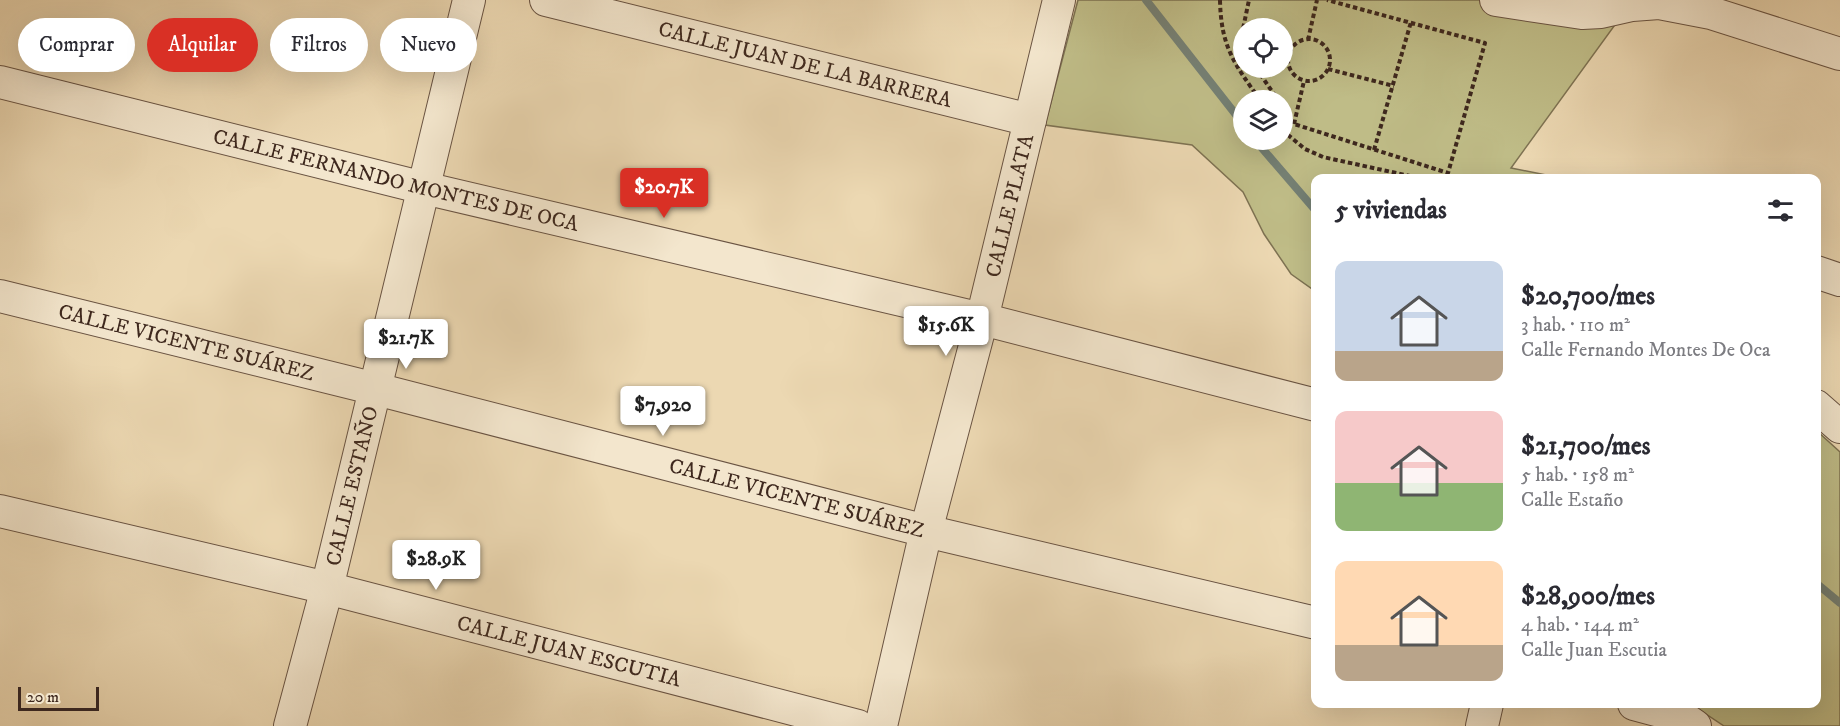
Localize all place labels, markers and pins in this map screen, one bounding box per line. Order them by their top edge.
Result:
pin: $20.7K [615,168,713,219]
pin: $15.6K [897,306,995,357]
pin: $21.7K [357,319,455,370]
pin: $7,920 [614,386,712,437]
pin: $28.9K [387,540,485,591]

